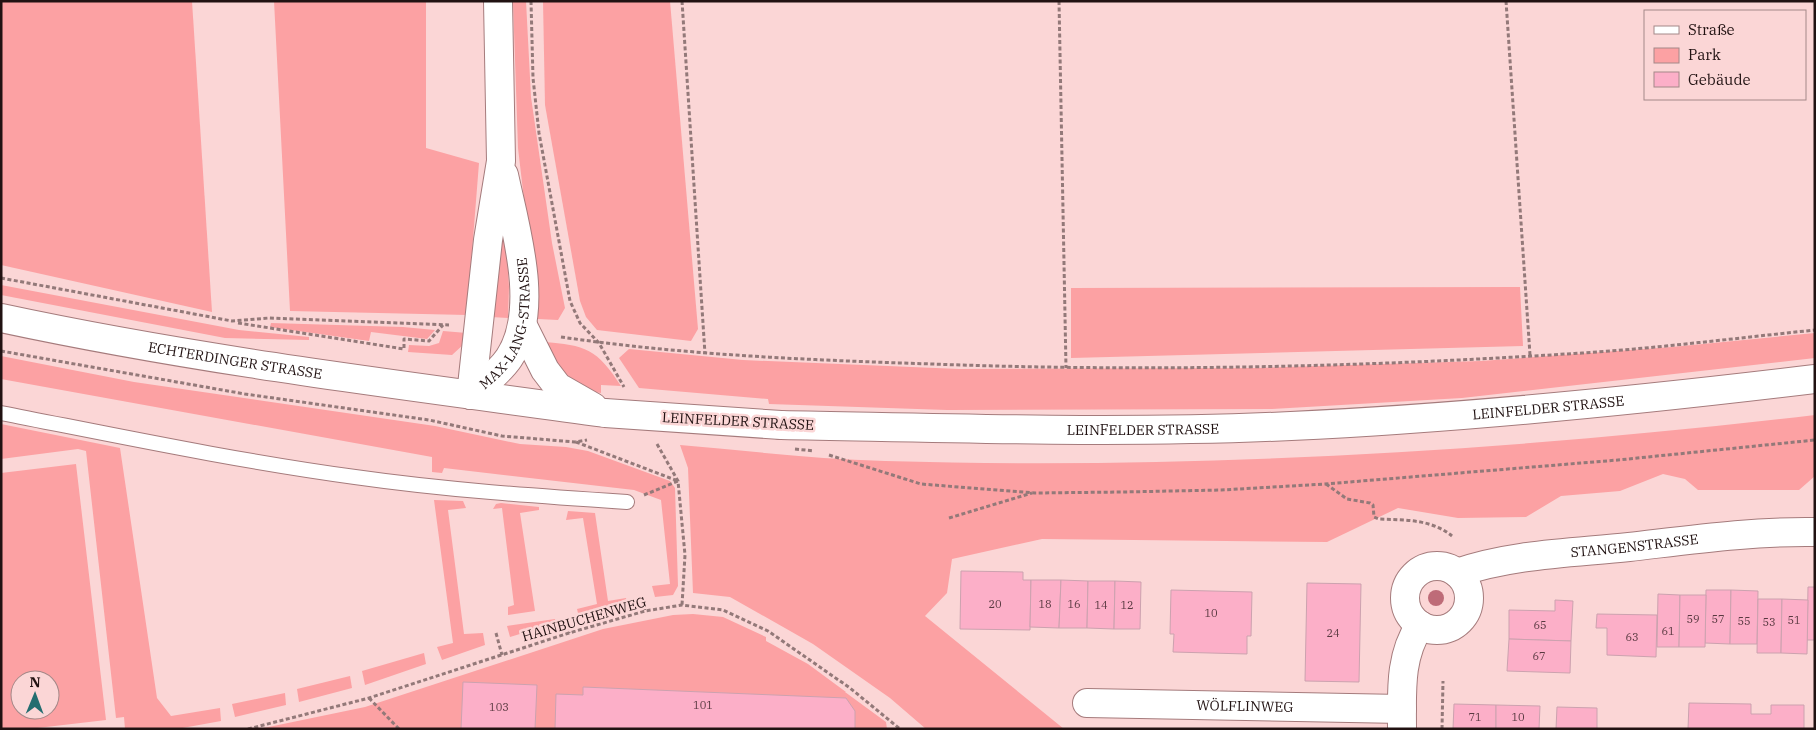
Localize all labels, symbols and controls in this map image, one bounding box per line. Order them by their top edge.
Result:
legend [1644,10,1806,100]
text: Straße [1688,20,1735,39]
text: Park [1688,45,1721,64]
text: Gebäude [1688,70,1751,89]
street label: MAX-LANG-STRASSE [475,256,533,393]
street label: ECHTERDINGER STRASSE [147,338,323,383]
street label: LEINFELDER STRASSE [1472,392,1625,423]
street label: LEINFELDER STRASSE [661,408,815,434]
street label: LEINFELDER STRASSE [1067,420,1219,439]
street label: STANGENSTRASSE [1570,530,1699,561]
street label: HAINBUCHENWEG [520,593,648,645]
house number: 20 [988,597,1002,611]
house number: 18 [1038,597,1052,611]
house number: 16 [1067,597,1081,611]
house number: 14 [1094,598,1108,612]
house number: 12 [1120,598,1134,612]
house number: 10 [1204,606,1218,620]
house number: 59 [1686,612,1700,626]
house number: 57 [1711,612,1725,626]
house number: 51 [1787,613,1801,627]
house number: 55 [1737,614,1751,628]
house number: 53 [1762,615,1776,629]
house number: 65 [1533,618,1547,632]
house number: 61 [1661,624,1675,638]
house number: 24 [1326,626,1340,640]
house number: 63 [1625,630,1639,644]
house number: 67 [1532,649,1546,663]
north arrow [10,670,60,720]
text: N [30,673,41,691]
street label: WÖLFLINWEG [1196,696,1294,716]
house number: 101 [693,698,713,712]
house number: 103 [489,700,509,714]
house number: 71 [1468,710,1482,724]
house number: 10 [1511,710,1525,724]

